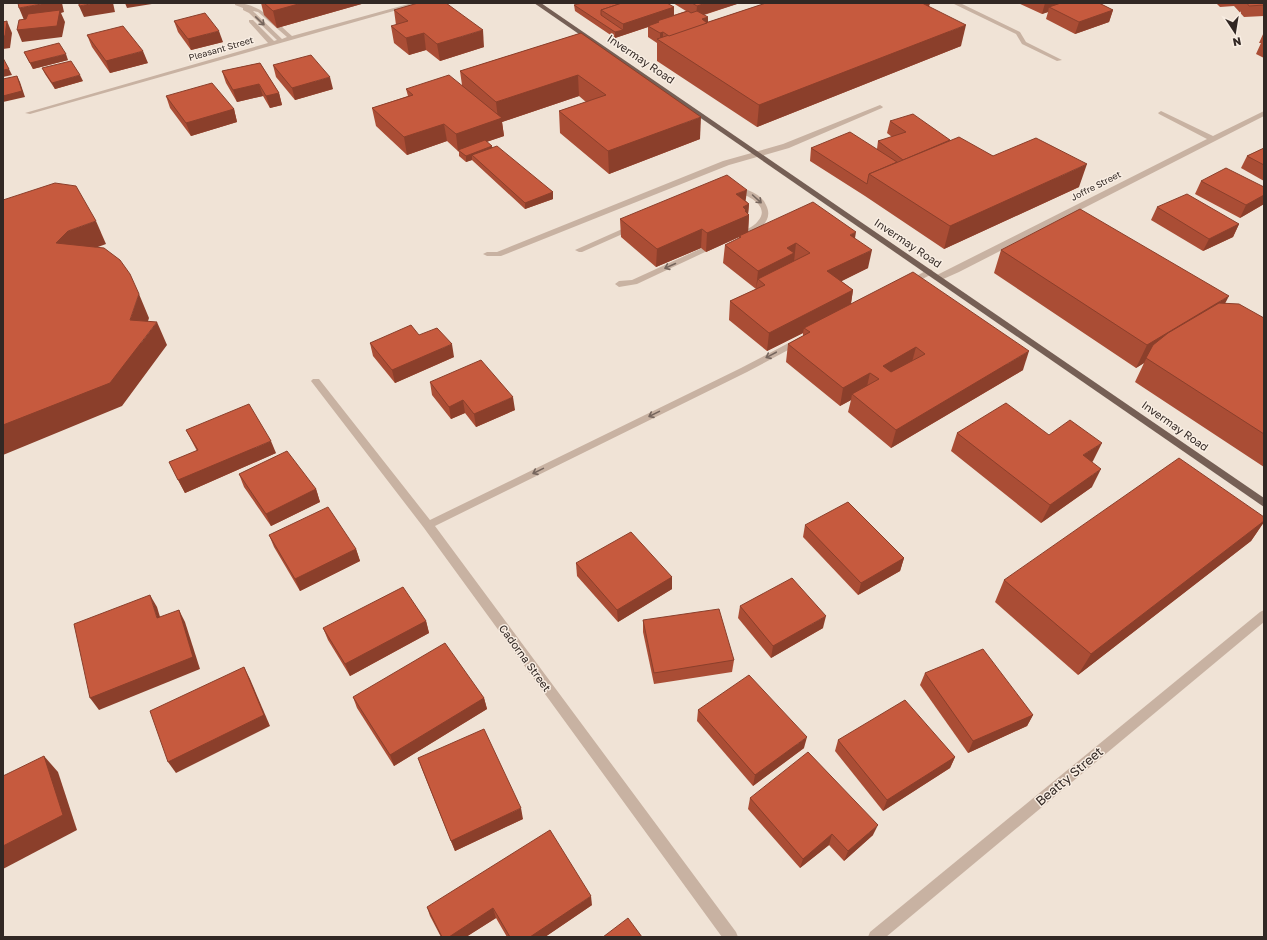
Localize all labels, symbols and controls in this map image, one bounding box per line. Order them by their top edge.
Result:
north arrow [1215,12,1255,52]
one-way arrow [255,16,265,25]
street label: Invermay Road [605,31,677,86]
street label: Pleasant Street [187,34,255,63]
text: N [1232,35,1243,49]
street label: Joffre Street [1069,168,1123,203]
one-way arrow [752,194,762,204]
street label: Invermay Road [872,215,944,270]
one-way arrow [664,263,676,270]
one-way arrow [765,352,777,360]
street label: Invermay Road [1140,398,1211,453]
one-way arrow [649,410,661,418]
one-way arrow [532,468,544,475]
street label: Cadorna Street [497,622,554,694]
street label: Beatty Street [1032,743,1106,809]

